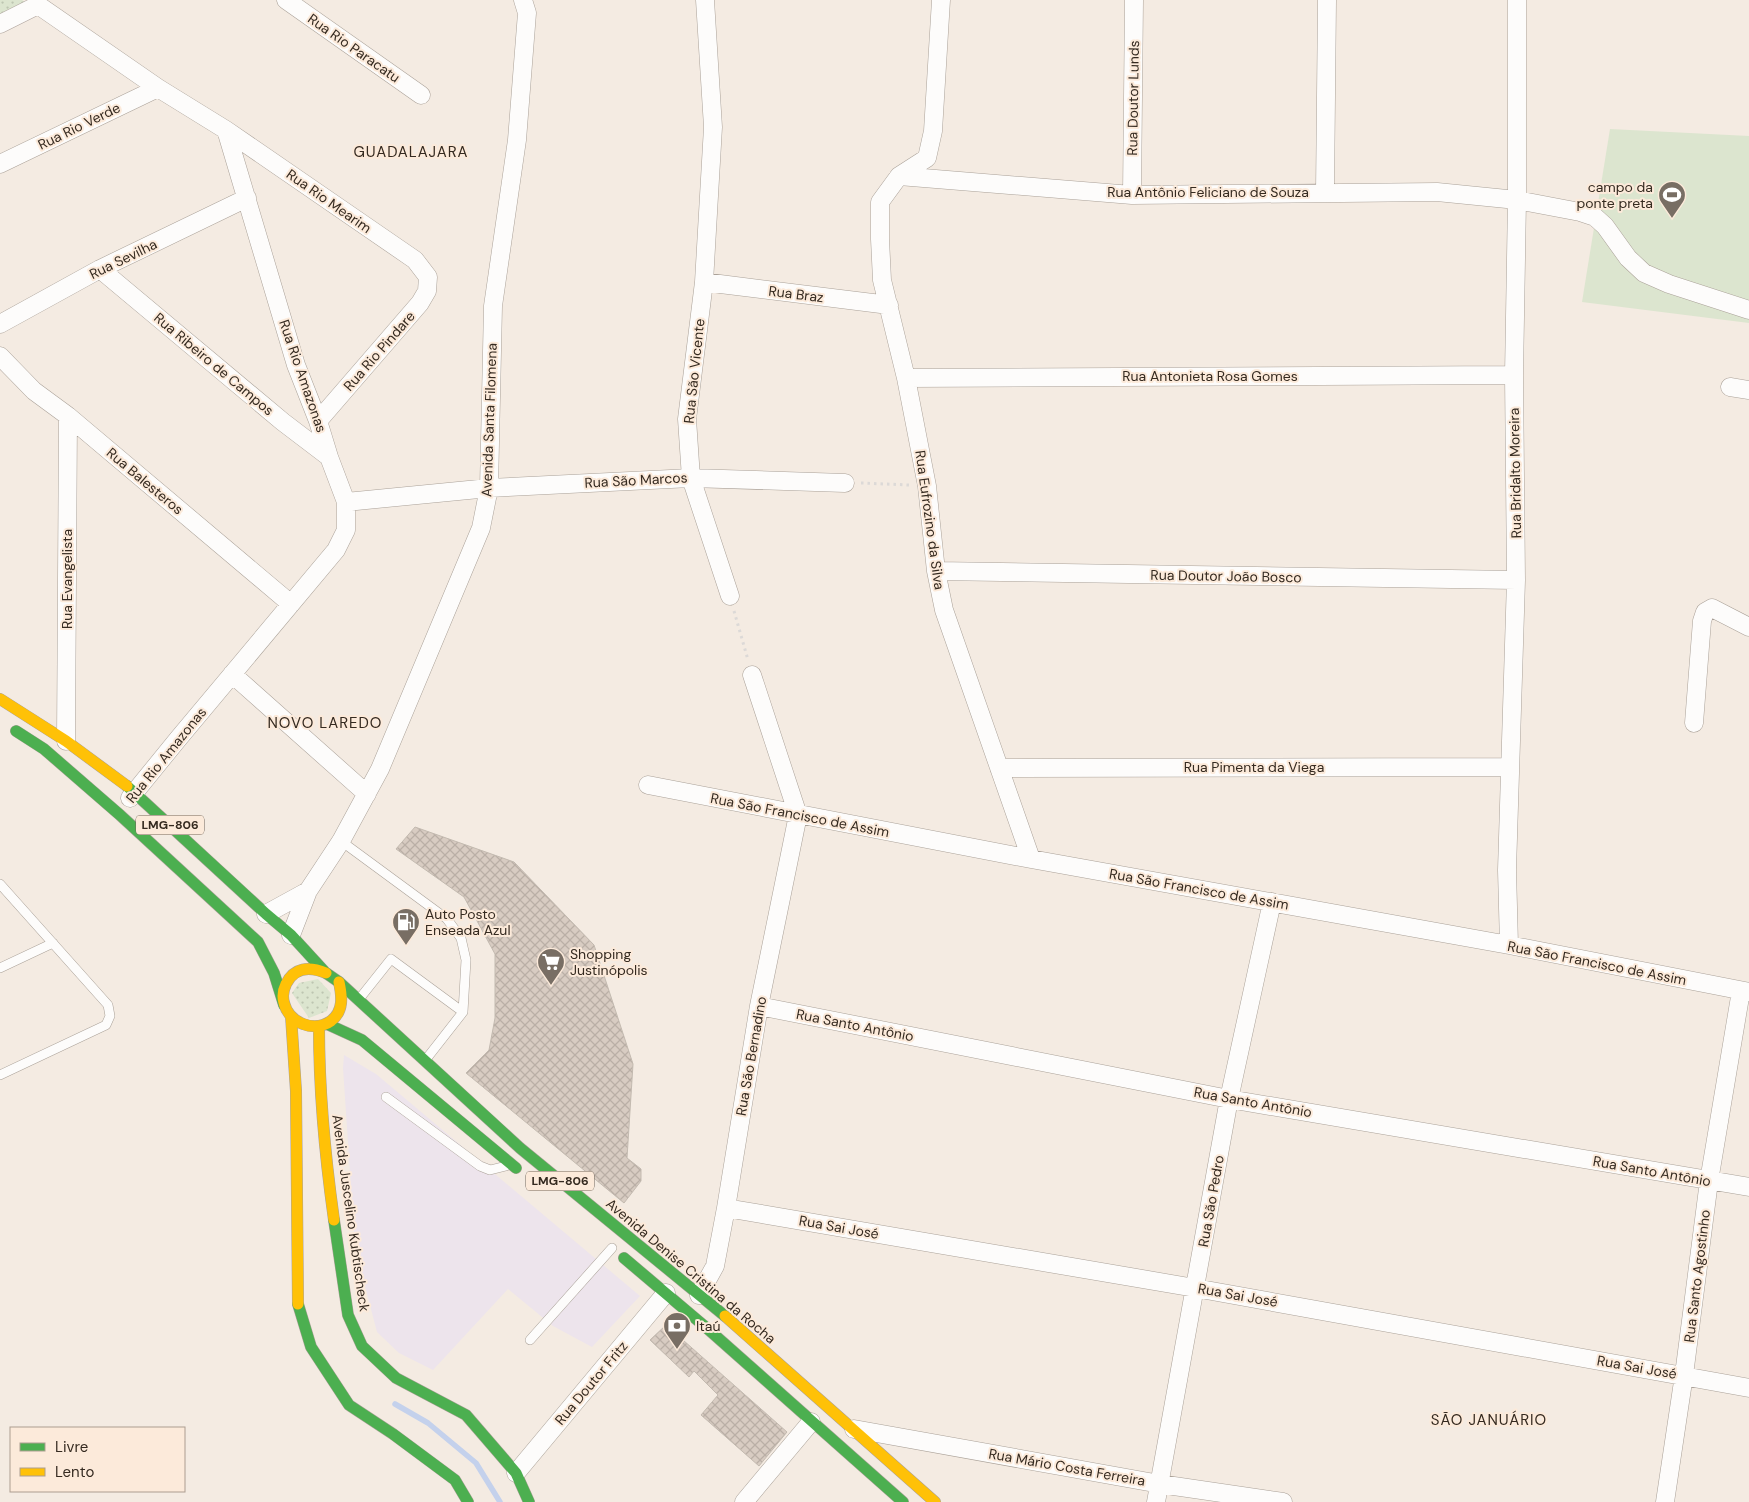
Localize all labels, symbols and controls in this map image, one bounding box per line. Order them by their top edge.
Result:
street label: Rua Rio Paracatu [304,10,404,86]
street label: Rua Doutor Lunds [1123,40,1143,156]
street label: Rua Rio Verde [35,98,123,154]
district label: GUADALAJARA [354,142,469,162]
street label: Rua Rio Mearim [283,165,375,237]
place label: campo da ponte preta [1576,178,1653,212]
sports icon: campo da ponte preta [1657,180,1687,219]
street label: Rua Antônio Feliciano de Souza [1107,183,1309,201]
street label: Rua Sevilha [86,235,160,283]
street label: Rua Braz [767,282,825,306]
street label: Rua Rio Pindare [339,307,419,395]
street label: Rua Ribeiro de Campos [150,309,278,419]
street label: Rua Rio Amazonas [275,317,331,435]
street label: Rua São Vicente [680,318,708,424]
street label: Avenida Santa Filomena [477,343,501,497]
street label: Rua Antonieta Rosa Gomes [1122,367,1298,385]
street label: Rua Bridalto Moreira [1505,408,1525,538]
street label: Rua Balesteros [103,444,187,518]
street label: Rua Eufrozino da Silva [911,449,949,591]
street label: Rua São Marcos [584,468,688,492]
street label: Rua Evangelista [58,529,76,629]
street label: Rua Doutor João Bosco [1150,566,1302,586]
street label: Rua Rio Amazonas [122,703,210,807]
district label: NOVO LAREDO [268,713,382,733]
street label: Rua Pimenta da Viega [1184,758,1324,776]
street label: Rua São Francisco de Assim [709,789,891,841]
road number: LMG-806 [136,816,204,834]
street label: Rua São Francisco de Assim [1108,864,1290,914]
place label: Auto Posto Enseada Azul [425,905,511,939]
fuel station icon: Auto Posto Enseada Azul [391,907,421,946]
street label: Rua São Francisco de Assim [1506,937,1688,989]
place label: Shopping Justinópolis [570,945,648,979]
supermarket icon: Shopping Justinópolis [536,947,566,986]
street label: Rua São Bernadino [732,995,770,1117]
street label: Rua Santo Antônio [795,1005,915,1045]
street label: Rua Santo Antônio [1193,1083,1313,1121]
street label: Avenida Juscelino Kubtischeck [328,1113,374,1313]
street label: Rua Santo Antônio [1592,1152,1712,1190]
street label: Rua São Pedro [1194,1154,1228,1248]
road number: LMG-806 [526,1172,594,1190]
street label: Avenida Denise Cristina da Rocha [602,1195,780,1347]
street label: Rua Santo Agostinho [1680,1208,1714,1344]
street label: Rua Sai José [798,1211,880,1243]
street label: Rua Sai José [1197,1279,1279,1311]
bank icon: Itaú [662,1311,692,1350]
place label: Itaú [696,1317,720,1335]
street label: Rua Doutor Fritz [551,1337,631,1429]
street label: Rua Sai José [1596,1351,1678,1383]
district label: SÃO JANUÁRIO [1431,1410,1547,1430]
legend [10,1427,185,1492]
text: Livre [55,1437,88,1457]
street label: Rua Mário Costa Ferreira [987,1444,1147,1490]
text: Lento [55,1462,94,1482]

